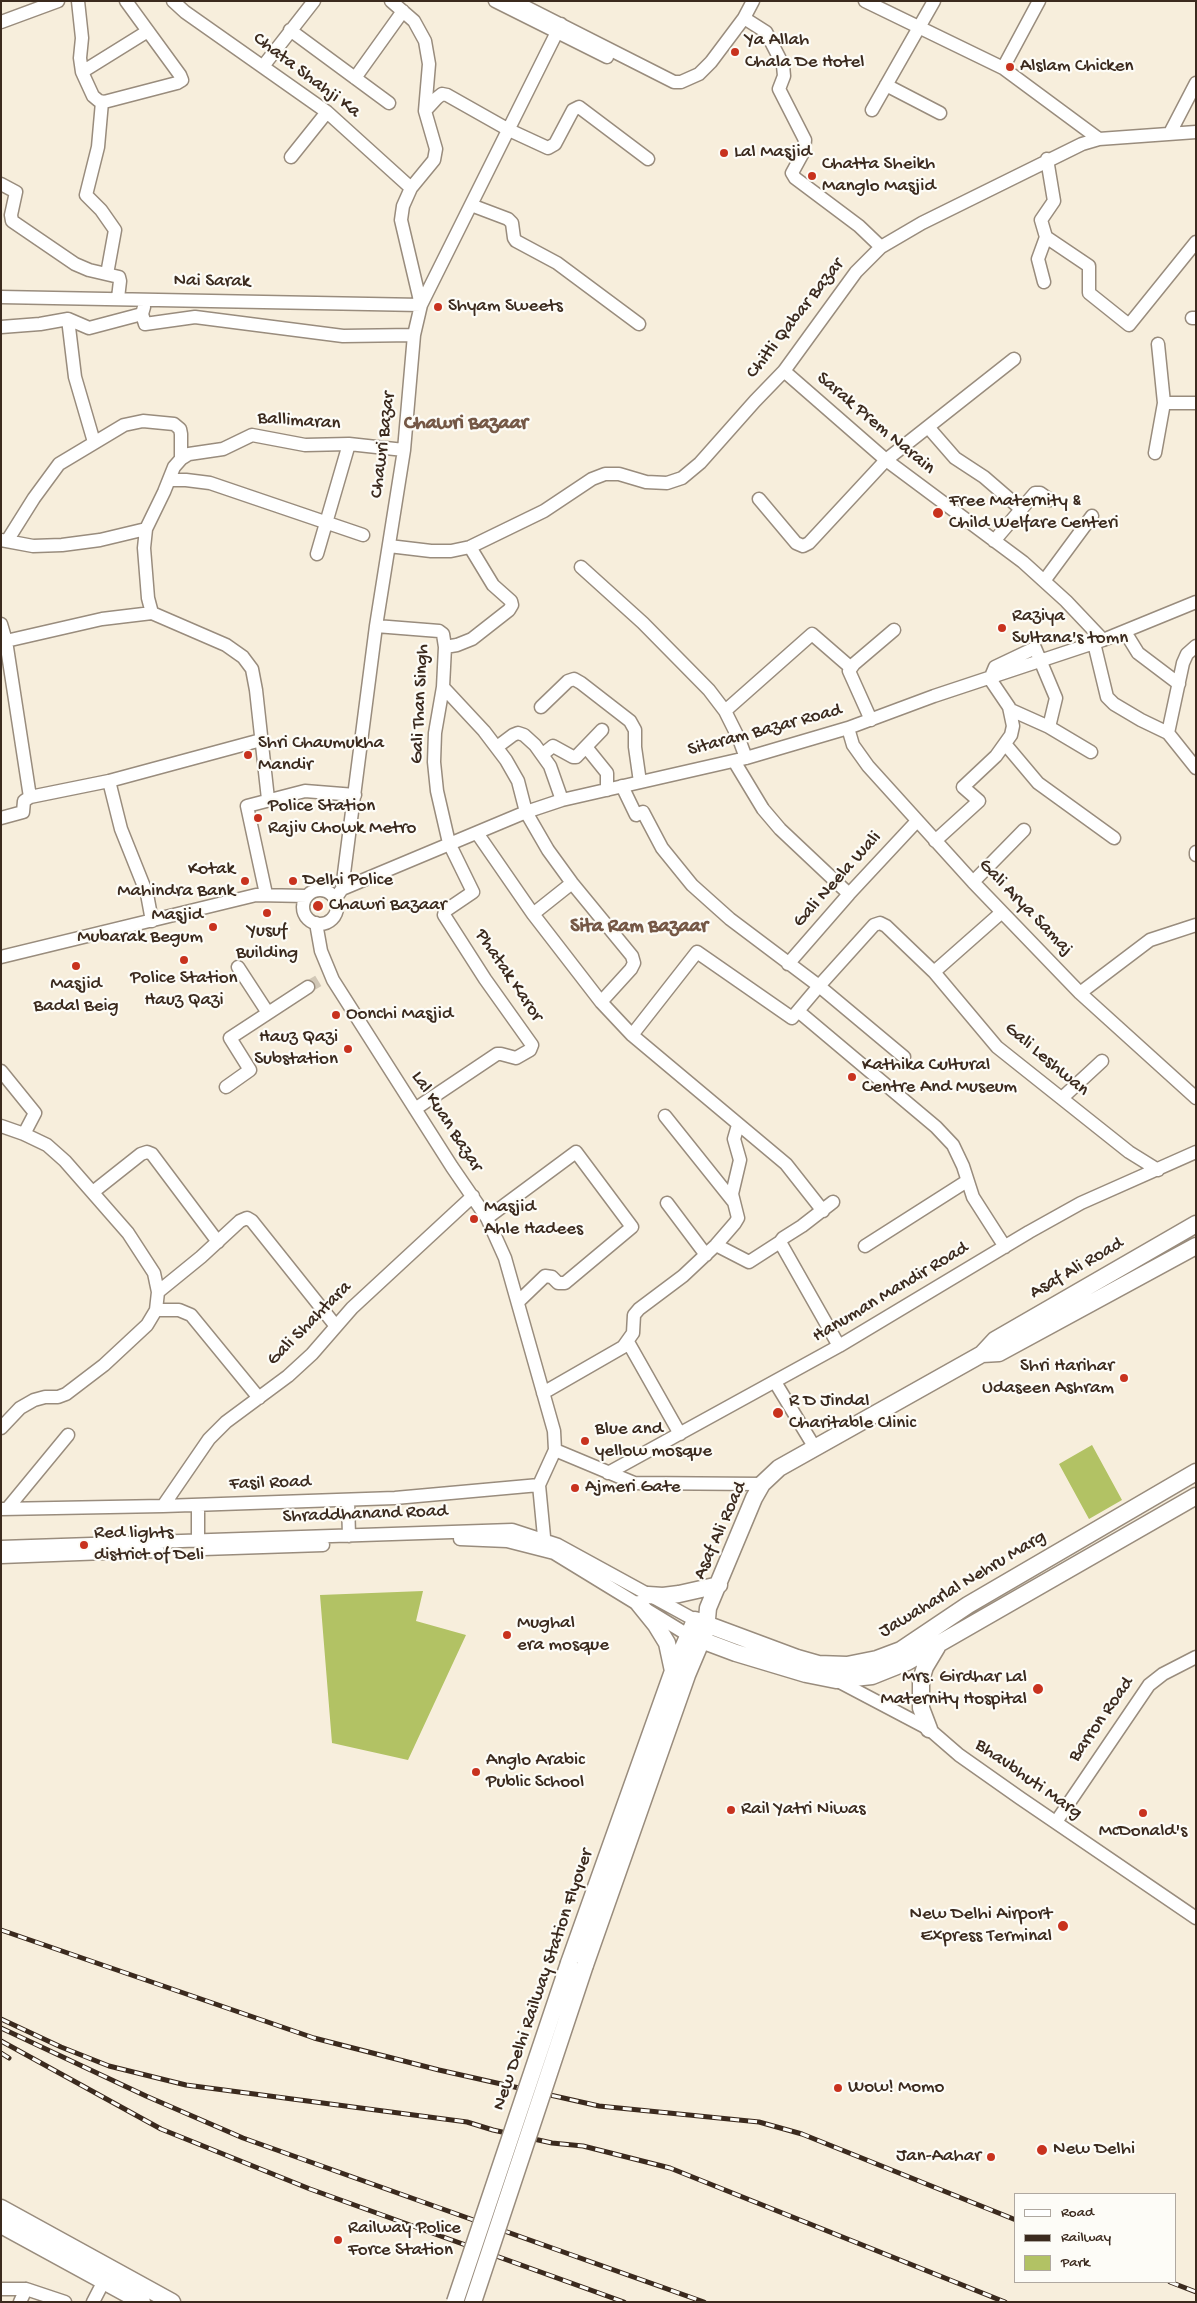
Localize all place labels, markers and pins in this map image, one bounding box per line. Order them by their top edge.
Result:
place label: Ya Allah Chala De Hotel [745,30,864,74]
marker: Ya Allah Chala De Hotel [729,46,741,58]
place label: Alslam Chicken [1020,56,1133,78]
marker: Alslam Chicken [1004,61,1016,73]
place label: Lal Masjid [734,142,812,164]
marker: Lal Masjid [718,147,730,159]
place label: Chatta Sheikh Manglo Masjid [822,154,936,198]
marker: Chatta Sheikh Manglo Masjid [806,170,818,182]
place label: Shyam Sweets [448,296,563,318]
marker: Shyam Sweets [432,301,444,313]
place label: Free Maternity & Child Welfare Centeri [949,491,1119,535]
marker: Free Maternity & Child Welfare Centeri [931,506,945,520]
place label: Raziya Sultana's tomn [1012,606,1128,650]
marker: Raziya Sultana's tomn [996,622,1008,634]
place label: Shri Chaumukha Mandir [258,733,384,777]
marker: Shri Chaumukha Mandir [242,749,254,761]
place label: Police Station Rajiv Chowk Metro [268,796,416,840]
marker: Police Station Rajiv Chowk Metro [252,812,264,824]
place label: Kotak Mahindra Bank [117,859,235,903]
place label: Delhi Police [303,870,393,892]
marker: Kotak Mahindra Bank [239,875,251,887]
marker: Delhi Police [287,875,299,887]
place label: Chawri Bazaar [329,895,447,917]
marker: Chawri Bazaar [311,899,325,913]
place label: Masjid Mubarak Begum [77,905,203,949]
marker: Yusuf Building [261,907,273,919]
marker: Masjid Mubarak Begum [207,921,219,933]
place label: Yusuf Building [236,921,298,965]
marker: Police Station Hauz Qazi [178,954,190,966]
marker: Masjid Badal Beig [70,960,82,972]
place label: Police Station Hauz Qazi [130,968,238,1012]
place label: Masjid Badal Beig [33,974,119,1018]
place label: Oonchi Masjid [346,1004,453,1026]
marker: Oonchi Masjid [330,1009,342,1021]
place label: Hauz Qazi Substation [254,1027,338,1071]
marker: Hauz Qazi Substation [342,1043,354,1055]
place label: Kathika Cultural Centre And Museum [862,1055,1017,1099]
marker: Kathika Cultural Centre And Museum [846,1071,858,1083]
place label: Masjid Ahle Hadees [484,1197,583,1241]
marker: Masjid Ahle Hadees [468,1213,480,1225]
place label: Shri Harihar Udaseen Ashram [982,1356,1114,1400]
marker: Shri Harihar Udaseen Ashram [1118,1372,1130,1384]
place label: R D Jindal Charitable Clinic [789,1391,916,1435]
marker: R D Jindal Charitable Clinic [771,1406,785,1420]
place label: Blue and yellow mosque [595,1419,712,1463]
marker: Blue and yellow mosque [579,1435,591,1447]
place label: Ajmeri Gate [585,1477,680,1499]
marker: Ajmeri Gate [569,1482,581,1494]
place label: Red lights district of Deli [94,1523,204,1567]
marker: Red lights district of Deli [78,1539,90,1551]
place label: Mughal era mosque [517,1613,609,1657]
marker: Mughal era mosque [501,1629,513,1641]
place label: Mrs. Girdhar Lal Maternity Hospital [881,1667,1027,1711]
marker: Mrs. Girdhar Lal Maternity Hospital [1031,1682,1045,1696]
place label: Anglo Arabic Public School [486,1750,585,1794]
marker: Anglo Arabic Public School [470,1766,482,1778]
place label: Rail Yatri Niwas [741,1799,866,1821]
marker: Rail Yatri Niwas [725,1804,737,1816]
marker: McDonald's [1137,1807,1149,1819]
place label: McDonald's [1099,1821,1187,1843]
place label: New Delhi Airport Express Terminal [910,1904,1052,1948]
marker: New Delhi Airport Express Terminal [1056,1919,1070,1933]
place label: Wow! Momo [848,2077,944,2099]
marker: Wow! Momo [832,2082,844,2094]
place label: New Delhi [1053,2139,1135,2161]
marker: New Delhi [1035,2143,1049,2157]
place label: Jan-Aahar [896,2146,981,2168]
marker: Jan-Aahar [985,2151,997,2163]
place label: Railway Police Force Station [348,2218,461,2262]
marker: Railway Police Force Station [332,2234,344,2246]

